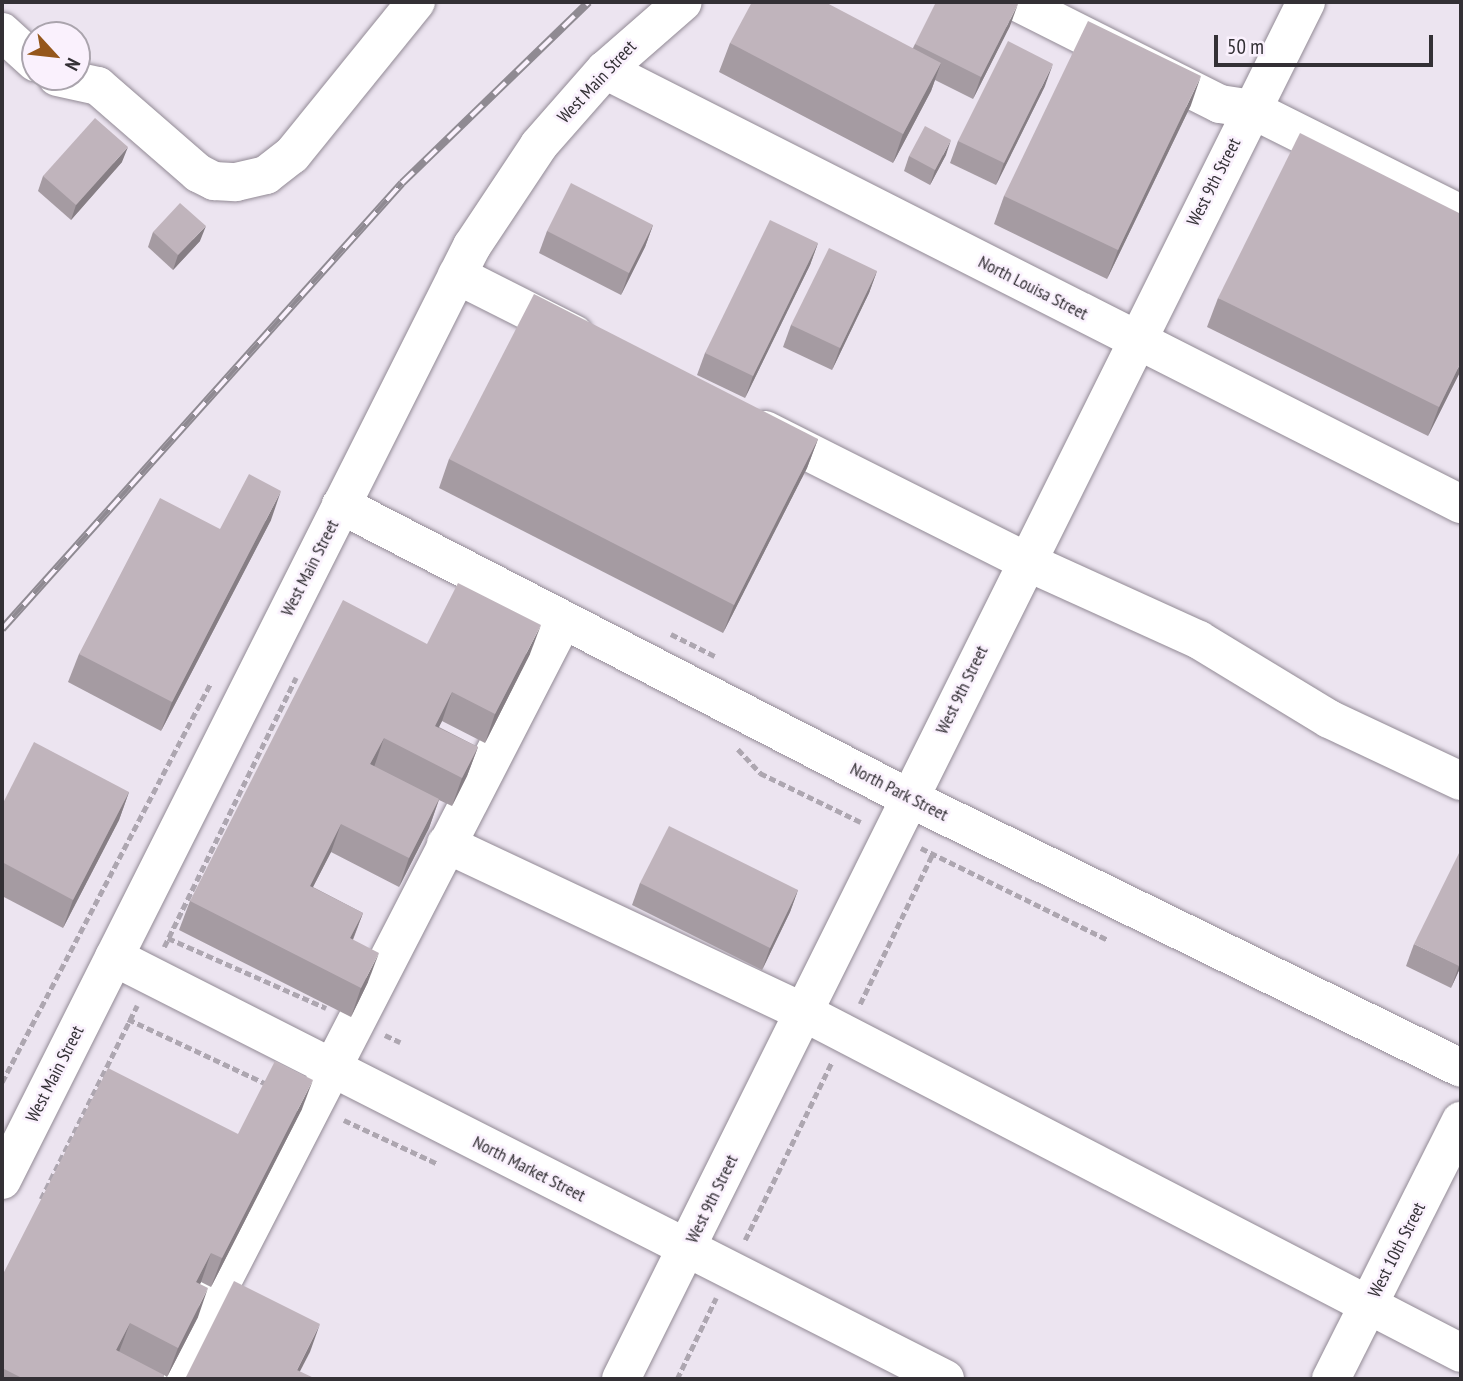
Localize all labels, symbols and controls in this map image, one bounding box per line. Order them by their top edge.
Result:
north arrow [21,21,91,91]
scale bar [1218,21,1437,65]
text: 50 m [1227,33,1264,60]
street label: West Main Street [553,36,641,128]
text: N [60,55,86,75]
street label: West 9th Street [1183,134,1245,230]
street label: North Louisa Street [975,251,1091,325]
street label: West Main Street [276,516,344,620]
street label: West 9th Street [931,642,993,738]
street label: North Park Street [846,758,952,826]
street label: West Main Street [21,1022,89,1126]
street label: North Market Street [469,1131,589,1207]
street label: West 9th Street [681,1151,743,1247]
street label: West 10th Street [1364,1199,1430,1301]

